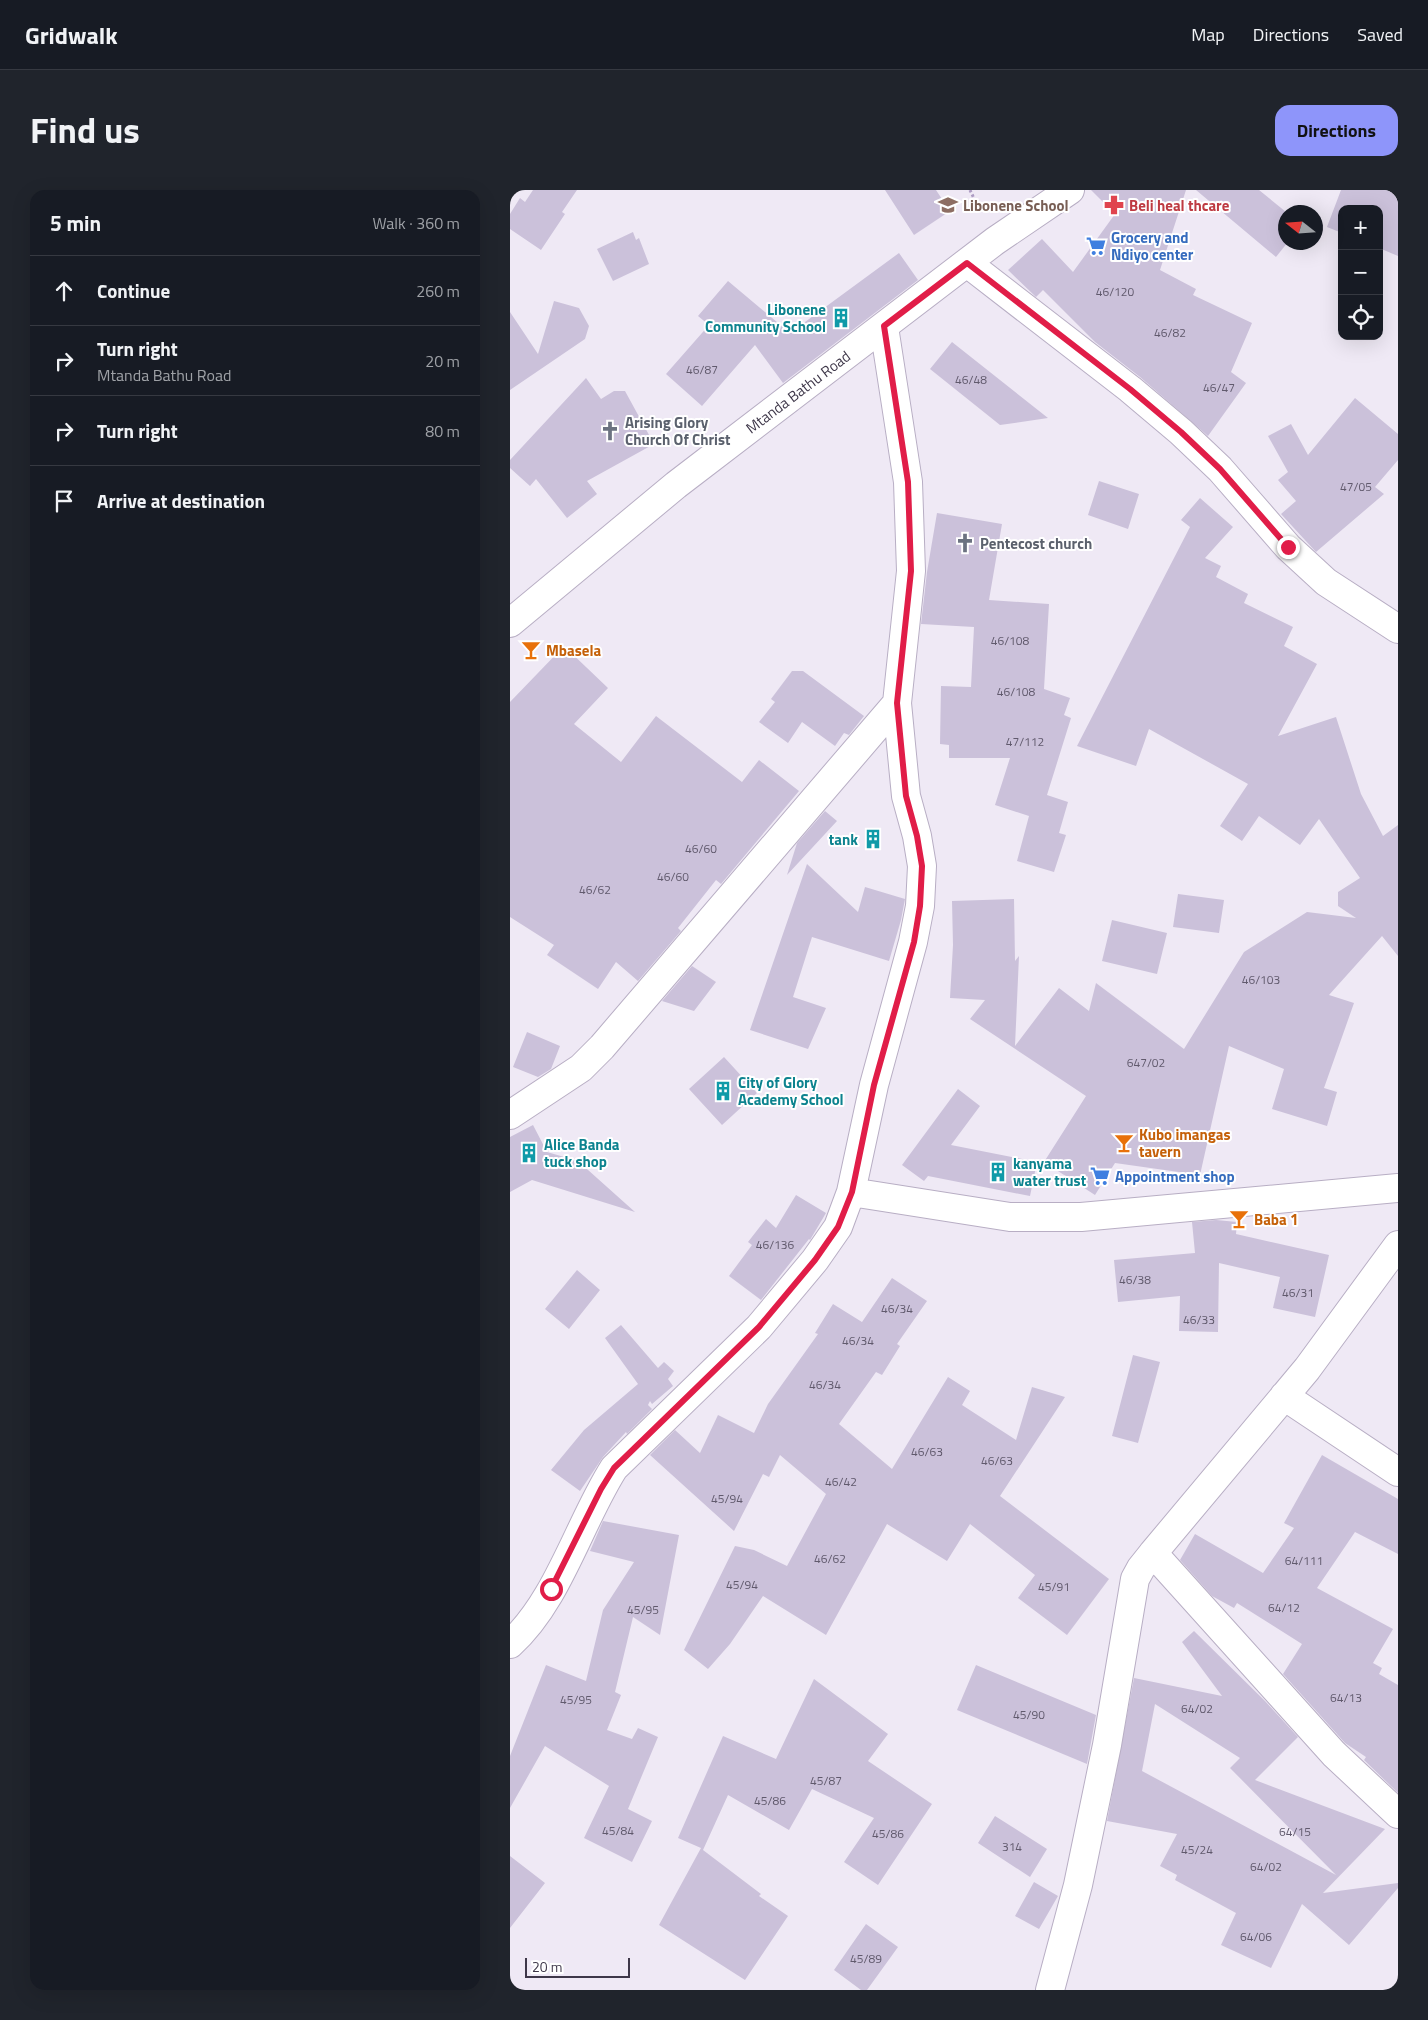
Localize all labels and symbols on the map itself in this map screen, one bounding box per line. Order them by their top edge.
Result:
school or university icon: Libonene School [937,194,959,216]
place label: Libonene School [963,194,1068,217]
pharmacy icon: Beli heal thcare [1103,194,1125,216]
place label: Beli heal thcare [1129,194,1230,217]
north arrow [1278,205,1323,250]
place label: Grocery and Ndiyo center [1111,226,1194,266]
supermarket icon: Grocery and Ndiyo center [1085,235,1107,257]
house number: 46/120 [1096,282,1135,301]
place label: Libonene Community School [705,298,826,338]
building icon: Libonene Community School [830,307,852,329]
house number: 46/82 [1154,323,1186,342]
street label: Mtanda Bathu Road [741,345,855,439]
house number: 46/87 [686,360,718,379]
house number: 46/48 [955,370,987,389]
house number: 46/47 [1203,378,1235,397]
place label: Arising Glory Church Of Christ [625,411,731,451]
church icon: Arising Glory Church Of Christ [599,420,621,442]
house number: 47/05 [1340,477,1372,496]
church icon: Pentecost church [954,532,976,554]
place label: Pentecost church [980,532,1092,555]
route end [1277,536,1300,559]
house number: 46/108 [991,631,1030,650]
bar icon: Mbasela [520,639,542,661]
place label: Mbasela [546,639,601,662]
house number: 46/108 [997,682,1036,701]
house number: 47/112 [1006,732,1044,751]
place label: tank [829,828,858,851]
building icon: tank [862,828,884,850]
house number: 46/60 [685,839,717,858]
house number: 46/60 [657,867,689,886]
house number: 46/62 [579,880,611,899]
house number: 46/103 [1242,970,1280,989]
house number: 647/02 [1127,1053,1165,1072]
place label: City of Glory Academy School [738,1071,844,1111]
building icon: City of Glory Academy School [712,1080,734,1102]
place label: Kubo imangas tavern [1139,1123,1231,1163]
bar icon: Kubo imangas tavern [1113,1132,1135,1154]
place label: Alice Banda tuck shop [544,1133,620,1173]
building icon: Alice Banda tuck shop [518,1142,540,1164]
place label: kanyama water trust [1013,1152,1087,1192]
building icon: kanyama water trust [987,1161,1009,1183]
supermarket icon: Appointment shop [1089,1165,1111,1187]
place label: Appointment shop [1115,1165,1235,1188]
bar icon: Baba 1 [1228,1208,1250,1230]
place label: Baba 1 [1254,1208,1298,1231]
house number: 46/136 [756,1235,795,1254]
house number: 46/38 [1119,1270,1151,1289]
house number: 46/31 [1282,1283,1314,1302]
house number: 46/34 [881,1299,913,1318]
house number: 46/33 [1183,1310,1215,1329]
house number: 46/34 [842,1331,874,1350]
house number: 46/34 [809,1375,841,1394]
house number: 46/63 [911,1442,943,1461]
house number: 46/63 [981,1451,1013,1470]
house number: 46/42 [825,1472,857,1491]
house number: 45/94 [711,1489,743,1508]
house number: 46/62 [814,1549,846,1568]
house number: 64/111 [1285,1551,1323,1570]
house number: 45/94 [726,1575,758,1594]
house number: 45/91 [1038,1577,1070,1596]
route start [540,1578,563,1601]
house number: 64/12 [1268,1598,1300,1617]
house number: 45/95 [627,1600,659,1619]
house number: 64/13 [1330,1688,1362,1707]
house number: 45/95 [560,1690,592,1709]
house number: 64/02 [1181,1699,1213,1718]
house number: 45/90 [1013,1705,1045,1724]
house number: 45/87 [810,1771,842,1790]
house number: 45/86 [754,1791,786,1810]
house number: 45/84 [602,1821,634,1840]
house number: 64/15 [1279,1822,1311,1841]
house number: 45/86 [872,1824,904,1843]
house number: 314 [1002,1837,1022,1856]
house number: 45/24 [1181,1840,1213,1859]
house number: 64/02 [1250,1857,1282,1876]
house number: 64/06 [1240,1927,1272,1946]
house number: 45/89 [850,1949,882,1968]
scale bar [525,1955,630,1978]

